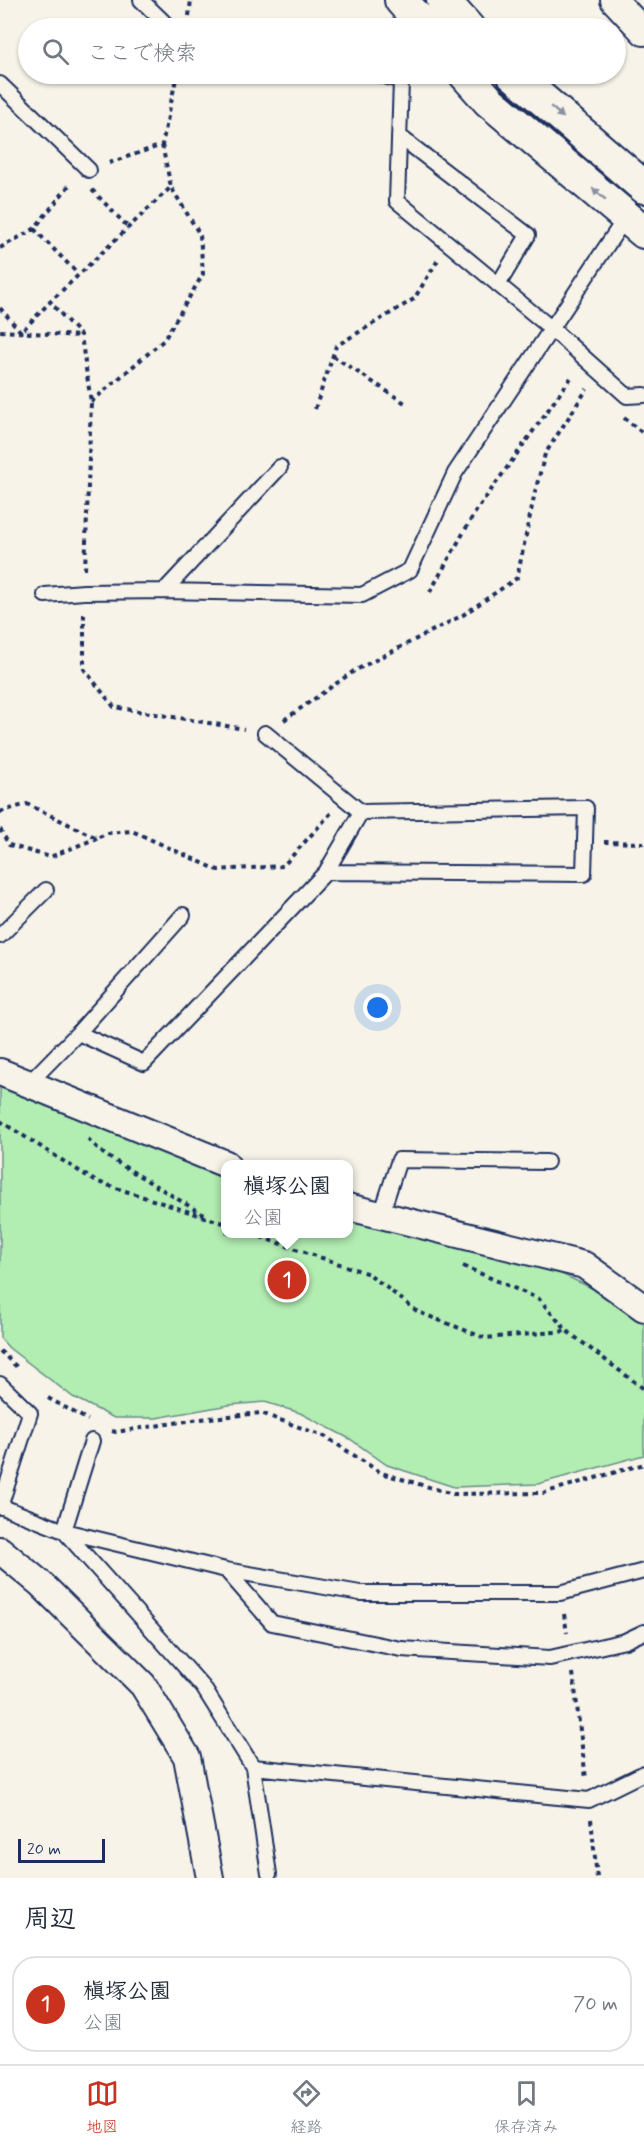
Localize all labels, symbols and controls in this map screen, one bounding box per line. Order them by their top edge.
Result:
search box [18,18,626,84]
icon: search [39,35,72,68]
text: ここで検索 [87,40,197,68]
one-way arrow [549,105,564,118]
one-way arrow [592,188,607,201]
your location [363,993,392,1022]
popup [221,1160,353,1238]
text: 槇塚公園 [243,1173,331,1201]
text: 公園 [243,1205,283,1232]
pin: 1 [268,1258,306,1302]
scale bar [18,1836,105,1864]
text: 20 m [27,1839,61,1860]
text: 周辺 [24,1903,76,1937]
text: 槇塚公園 [83,1978,171,2006]
text: 1 [41,1991,50,2018]
text: 70 m [573,1991,618,2018]
text: 公園 [83,2010,123,2037]
tab: 地図 [86,2077,119,2138]
tab: 経路 [290,2077,323,2138]
tab: 保存済み [494,2077,558,2138]

